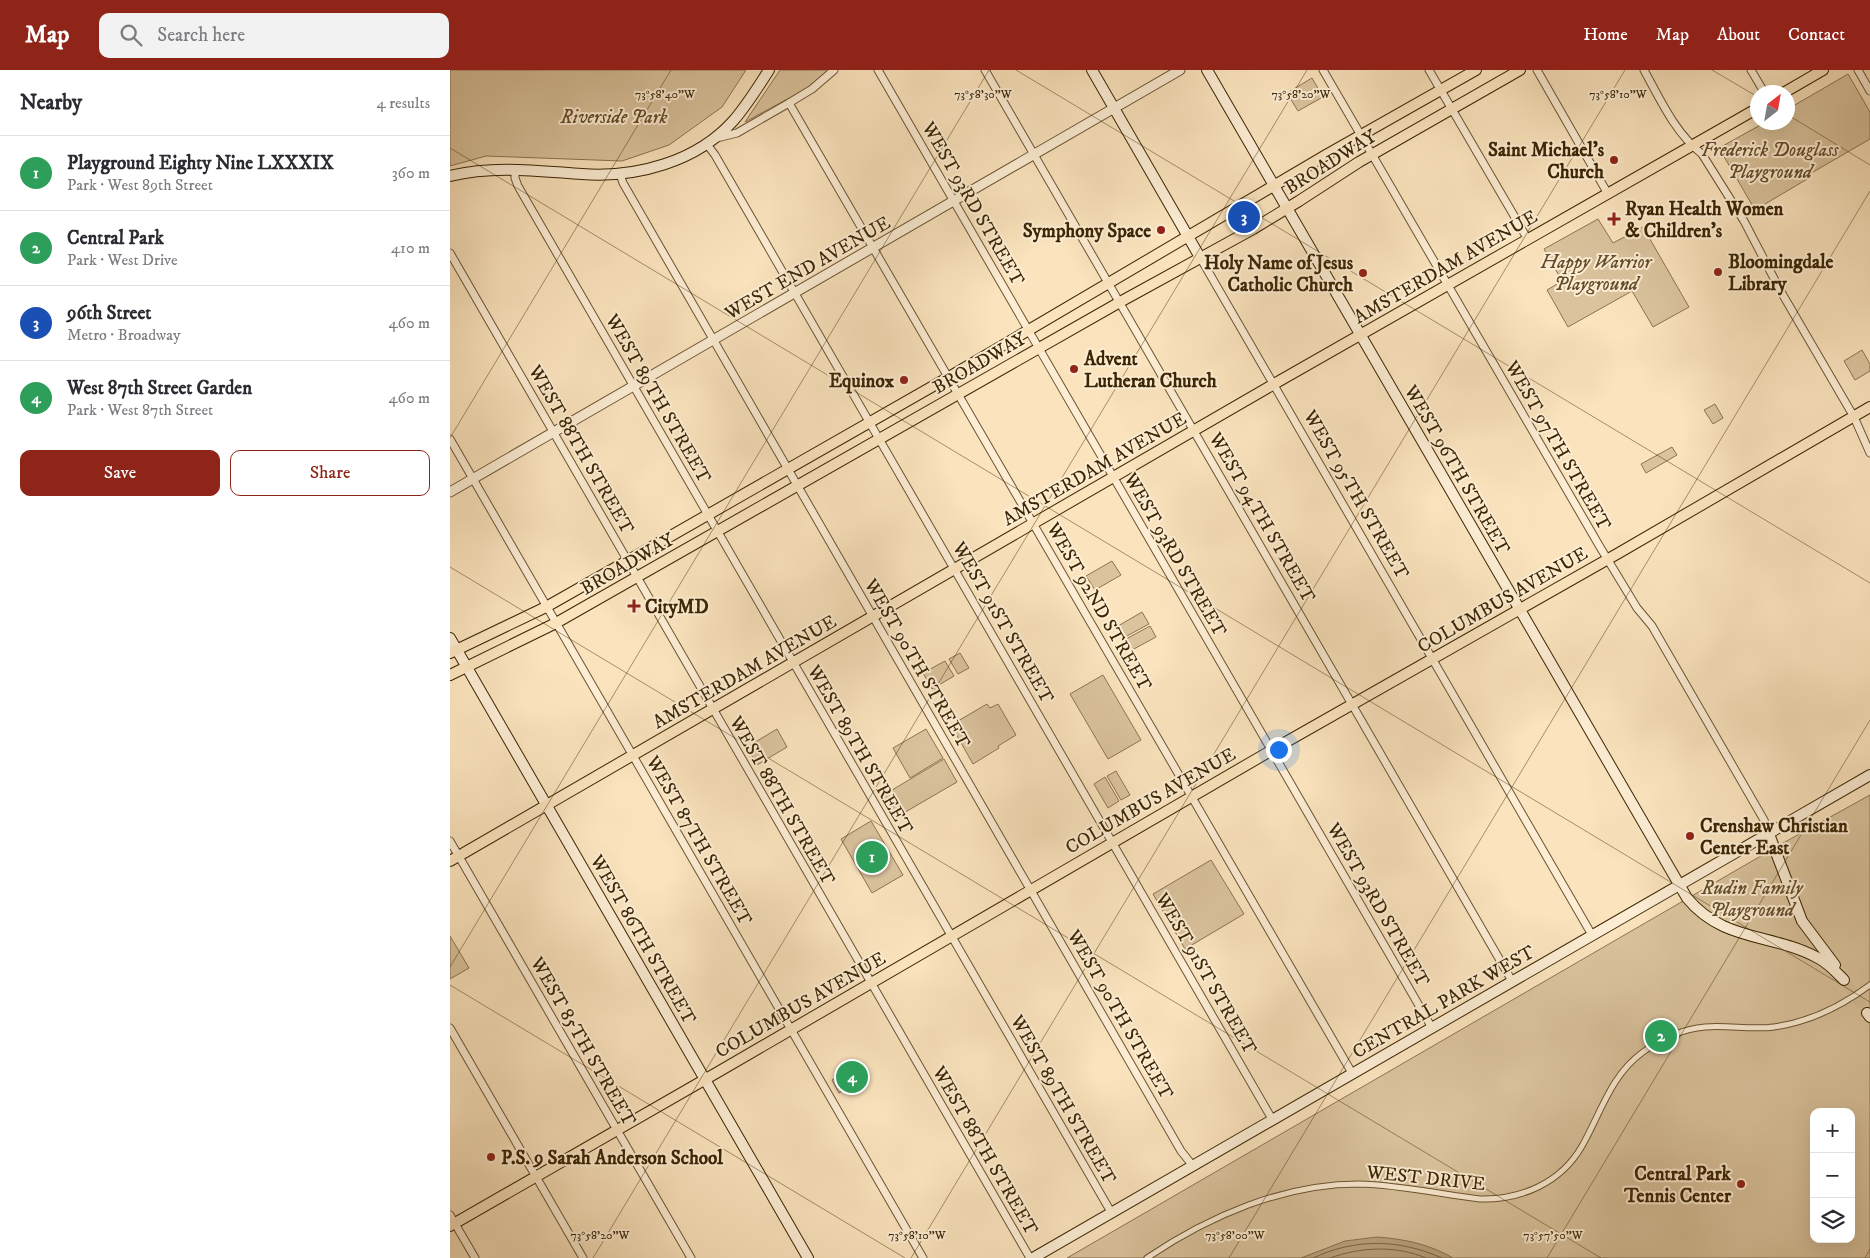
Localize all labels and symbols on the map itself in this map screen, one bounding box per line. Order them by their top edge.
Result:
north arrow [1750,85,1795,130]
text: 73°58'40"W [635,87,696,102]
text: 73°58'30"W [954,87,1013,102]
text: 73°58'20"W [1272,87,1331,102]
text: 73°58'10"W [1589,87,1648,102]
park label: Riverside Park [560,106,667,129]
street label: WEST 93RD STREET [916,117,1029,290]
street label: BROADWAY [1280,124,1382,200]
place label: Saint Michael's Church [1488,139,1605,184]
park label: Frederick Douglass Playground [1702,139,1840,184]
marker: Saint Michael's Church [1608,154,1620,166]
pin: 3 [1228,198,1260,236]
place label: Ryan Health Women & Children's [1625,198,1785,243]
street label: AMSTERDAM AVENUE [1350,205,1542,329]
street label: WEST END AVENUE [720,212,895,326]
marker: Ryan Health Women & Children's [1607,212,1621,226]
place label: Symphony Space [1023,220,1151,243]
marker: Symphony Space [1155,224,1167,236]
park label: Happy Warrior Playground [1540,251,1654,296]
place label: Bloomingdale Library [1728,251,1834,296]
place label: Holy Name of Jesus Catholic Church [1204,252,1354,297]
marker: Bloomingdale Library [1712,266,1724,278]
marker: Holy Name of Jesus Catholic Church [1357,267,1369,279]
street label: WEST 89TH STREET [599,309,716,488]
street label: BROADWAY [929,327,1032,399]
place label: Advent Lutheran Church [1083,348,1218,393]
street label: WEST 97TH STREET [1499,356,1616,535]
street label: WEST 88TH STREET [522,360,639,539]
marker: Advent Lutheran Church [1068,363,1080,375]
place label: Equinox [829,370,895,394]
marker: Equinox [898,374,910,386]
street label: WEST 96TH STREET [1398,380,1515,559]
street label: WEST 95TH STREET [1298,405,1414,584]
street label: AMSTERDAM AVENUE [999,407,1191,531]
street label: WEST 94TH STREET [1203,428,1320,607]
street label: WEST 93RD STREET [1118,468,1231,641]
street label: WEST 92ND STREET [1041,518,1157,695]
street label: BROADWAY [577,528,680,600]
street label: WEST 91ST STREET [947,537,1059,708]
street label: COLUMBUS AVENUE [1413,542,1592,658]
street label: WEST 90TH STREET [858,574,975,753]
place label: CityMD [645,596,709,619]
marker: CityMD [627,599,641,613]
street label: AMSTERDAM AVENUE [649,610,841,734]
street label: WEST 89TH STREET [801,660,918,839]
street label: WEST 88TH STREET [723,711,840,890]
your location [1266,737,1292,763]
street label: COLUMBUS AVENUE [1061,743,1240,859]
street label: WEST 87TH STREET [640,751,757,930]
place label: Crenshaw Christian Center East [1700,815,1849,860]
street label: WEST 93RD STREET [1321,818,1434,991]
marker: Crenshaw Christian Center East [1684,830,1696,842]
pin: 1 [856,838,888,876]
street label: WEST 86TH STREET [584,850,701,1029]
park label: Rudin Family Playground [1700,877,1804,922]
street label: WEST 91ST STREET [1150,888,1262,1059]
street label: WEST 90TH STREET [1061,925,1178,1104]
street label: CENTRAL PARK WEST [1349,940,1539,1064]
street label: COLUMBUS AVENUE [711,947,890,1063]
street label: WEST 85TH STREET [524,952,641,1131]
street label: WEST 89TH STREET [1004,1010,1121,1189]
pin: 2 [1645,1017,1677,1055]
pin: 4 [836,1058,868,1096]
street label: WEST 88TH STREET [926,1061,1043,1240]
place label: P.S. 9 Sarah Anderson School [501,1147,723,1170]
marker: P.S. 9 Sarah Anderson School [485,1151,497,1163]
street label: WEST DRIVE [1364,1161,1486,1196]
place label: Central Park Tennis Center [1623,1163,1732,1208]
marker: Central Park Tennis Center [1735,1178,1747,1190]
text: 73°58'20"W [571,1228,630,1243]
text: 73°58'10"W [888,1228,947,1243]
text: 73°58'00"W [1205,1228,1266,1243]
text: 73°57'50"W [1523,1228,1584,1243]

